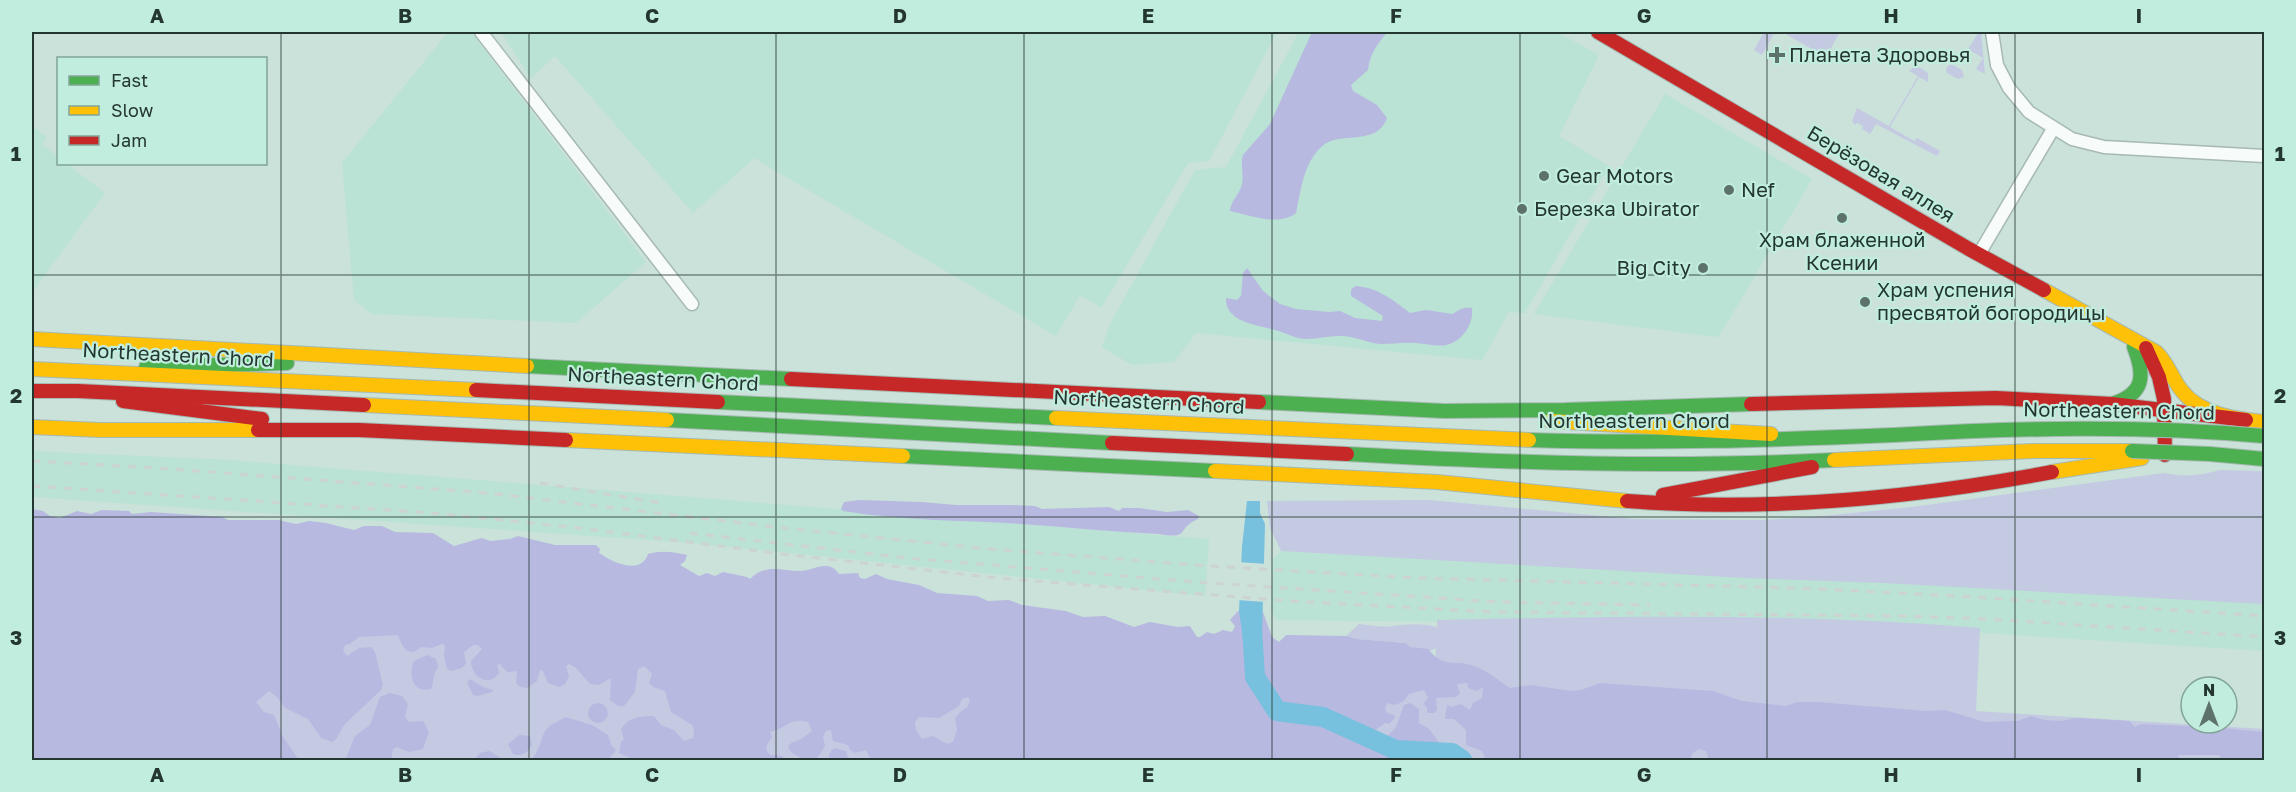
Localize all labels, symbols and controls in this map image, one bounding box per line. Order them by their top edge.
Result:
text: A [150,3,164,27]
text: B [398,3,412,27]
text: C [645,3,659,27]
text: D [893,3,907,27]
text: E [1142,3,1154,27]
text: F [1390,3,1402,27]
text: G [1637,3,1651,27]
text: H [1883,3,1899,27]
text: I [2136,3,2142,27]
place label: Планета Здоровья [1789,42,1971,66]
marker: Планета Здоровья [1770,48,1784,62]
legend [57,57,267,165]
text: Fast [111,69,148,91]
text: Slow [111,99,154,121]
street label: Берёзовая аллея [1803,120,1960,227]
text: Jam [111,129,147,151]
text: 1 [11,141,21,165]
text: 1 [2275,141,2285,165]
place label: Gear Motors [1556,163,1673,187]
marker: Gear Motors [1537,169,1551,183]
place label: Nef [1741,177,1775,201]
marker: Nef [1722,183,1736,197]
place label: Березка Ubirator [1534,196,1700,220]
marker: Березка Ubirator [1515,202,1529,216]
marker: Храм блаженной Ксении [1835,211,1849,225]
place label: Храм блаженной Ксении [1759,227,1925,274]
place label: Big City [1616,255,1691,279]
marker: Big City [1696,261,1710,275]
place label: Храм успения пресвятой богородицы [1877,277,2106,324]
marker: Храм успения пресвятой богородицы [1858,295,1872,309]
street label: Northeastern Chord [82,337,274,371]
street label: Northeastern Chord [567,361,759,395]
text: 2 [10,383,22,407]
text: 2 [2274,383,2286,407]
street label: Northeastern Chord [1053,384,1245,418]
street label: Northeastern Chord [2023,396,2215,424]
street label: Northeastern Chord [1538,408,1730,432]
text: 3 [10,625,22,649]
text: 3 [2274,625,2286,649]
north arrow [2179,675,2239,735]
text: N [2203,680,2215,700]
text: A [150,762,164,786]
text: B [398,762,412,786]
text: C [645,762,659,786]
text: D [893,762,907,786]
text: E [1142,762,1154,786]
text: F [1390,762,1402,786]
text: G [1637,762,1651,786]
text: H [1883,762,1899,786]
text: I [2136,762,2142,786]

